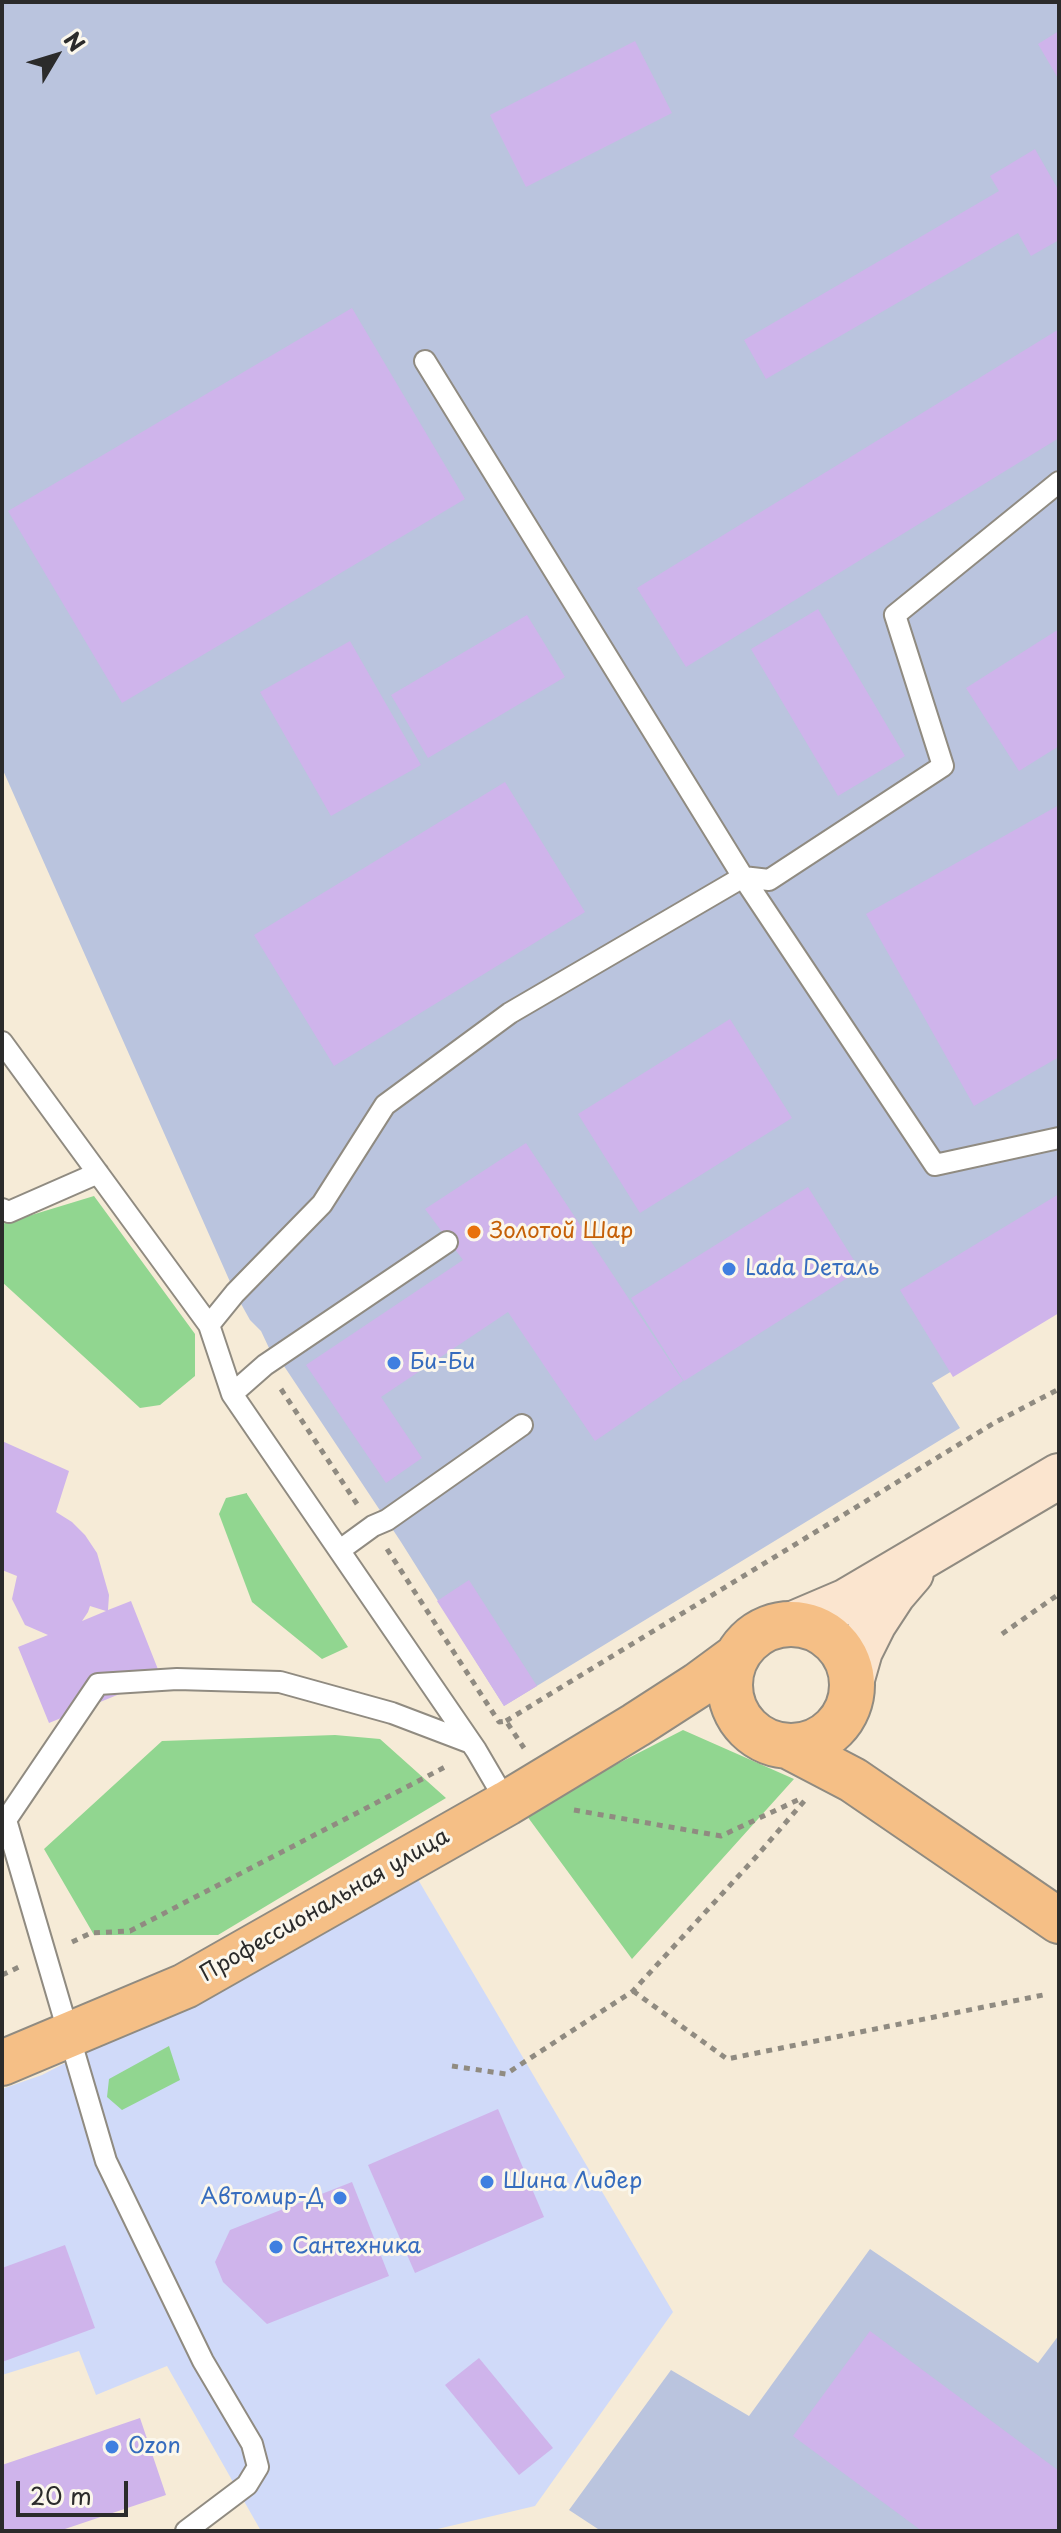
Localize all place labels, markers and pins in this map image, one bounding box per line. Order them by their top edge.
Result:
place label: Золотой Шар [490,1219,633,1245]
marker: Золотой Шар [465,1223,483,1241]
place label: Lada Dеталь [745,1256,879,1282]
marker: Lada Dеталь [720,1260,738,1278]
place label: Би-Би [410,1350,475,1376]
marker: Би-Би [385,1354,403,1372]
place label: Шина Лидер [503,2169,642,2195]
marker: Шина Лидер [478,2173,496,2191]
place label: Автомир-Д [200,2185,324,2211]
marker: Автомир-Д [331,2189,349,2207]
place label: Сантехника [292,2234,421,2260]
marker: Сантехника [267,2238,285,2256]
place label: Ozon [128,2434,181,2460]
marker: Ozon [103,2438,121,2456]

